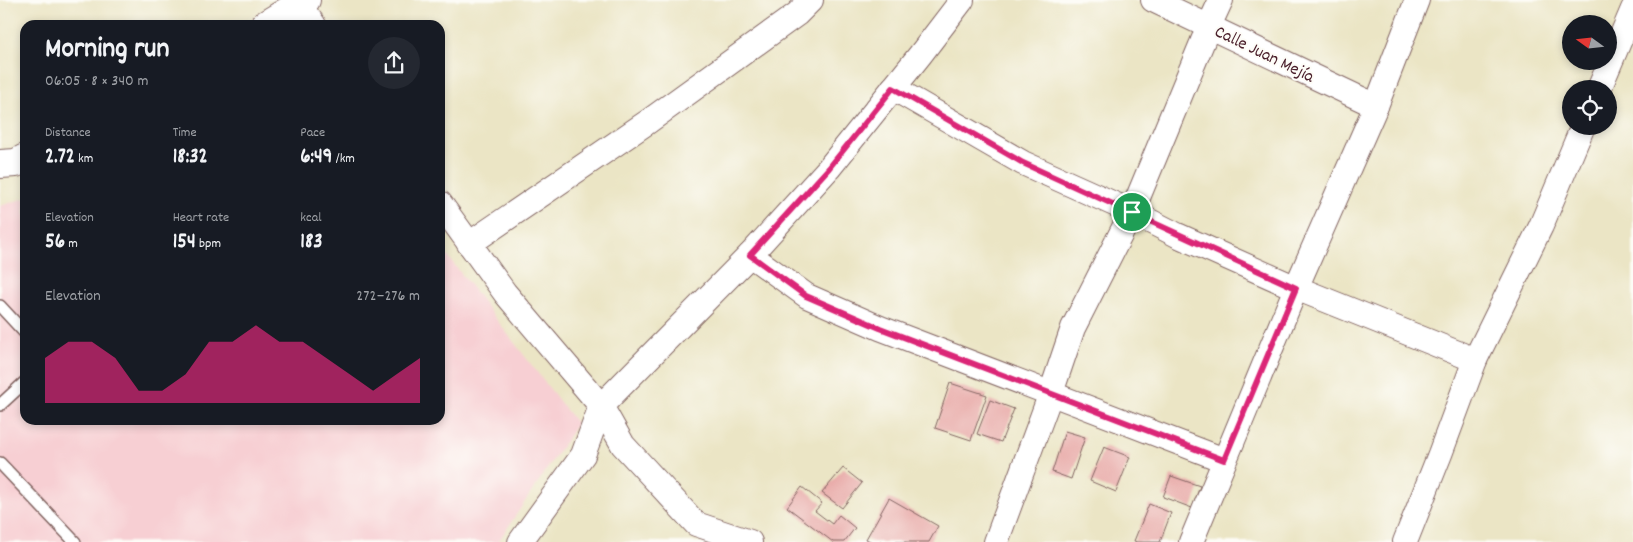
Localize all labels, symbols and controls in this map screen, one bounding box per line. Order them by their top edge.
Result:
north arrow [1562,15,1618,70]
map controls [1562,15,1617,135]
street label: Calle Juan Mejía [1210,20,1318,90]
text: Morning run [45,31,169,71]
button: share [368,37,420,89]
text: 06:05 · 8 × 340 m [45,70,148,93]
button: locate [1562,80,1617,135]
text: Distance [45,123,91,143]
text: Time [173,123,197,143]
text: Pace [300,123,325,143]
text: 2.72 [45,143,75,173]
text: 18:32 [173,143,208,173]
text: 6:49 [300,143,332,173]
text: km [75,149,93,169]
text: /km [332,149,355,169]
pin [1111,191,1153,233]
icon: arrive [1118,198,1146,226]
text: Elevation [45,208,94,228]
text: Heart rate [173,208,229,228]
text: kcal [300,208,322,228]
text: 56 [45,228,65,258]
text: 154 [173,228,196,258]
text: 183 [300,228,323,258]
text: m [65,234,78,254]
text: bpm [196,234,221,254]
text: Elevation [45,285,101,308]
text: 272–276 m [356,285,420,308]

